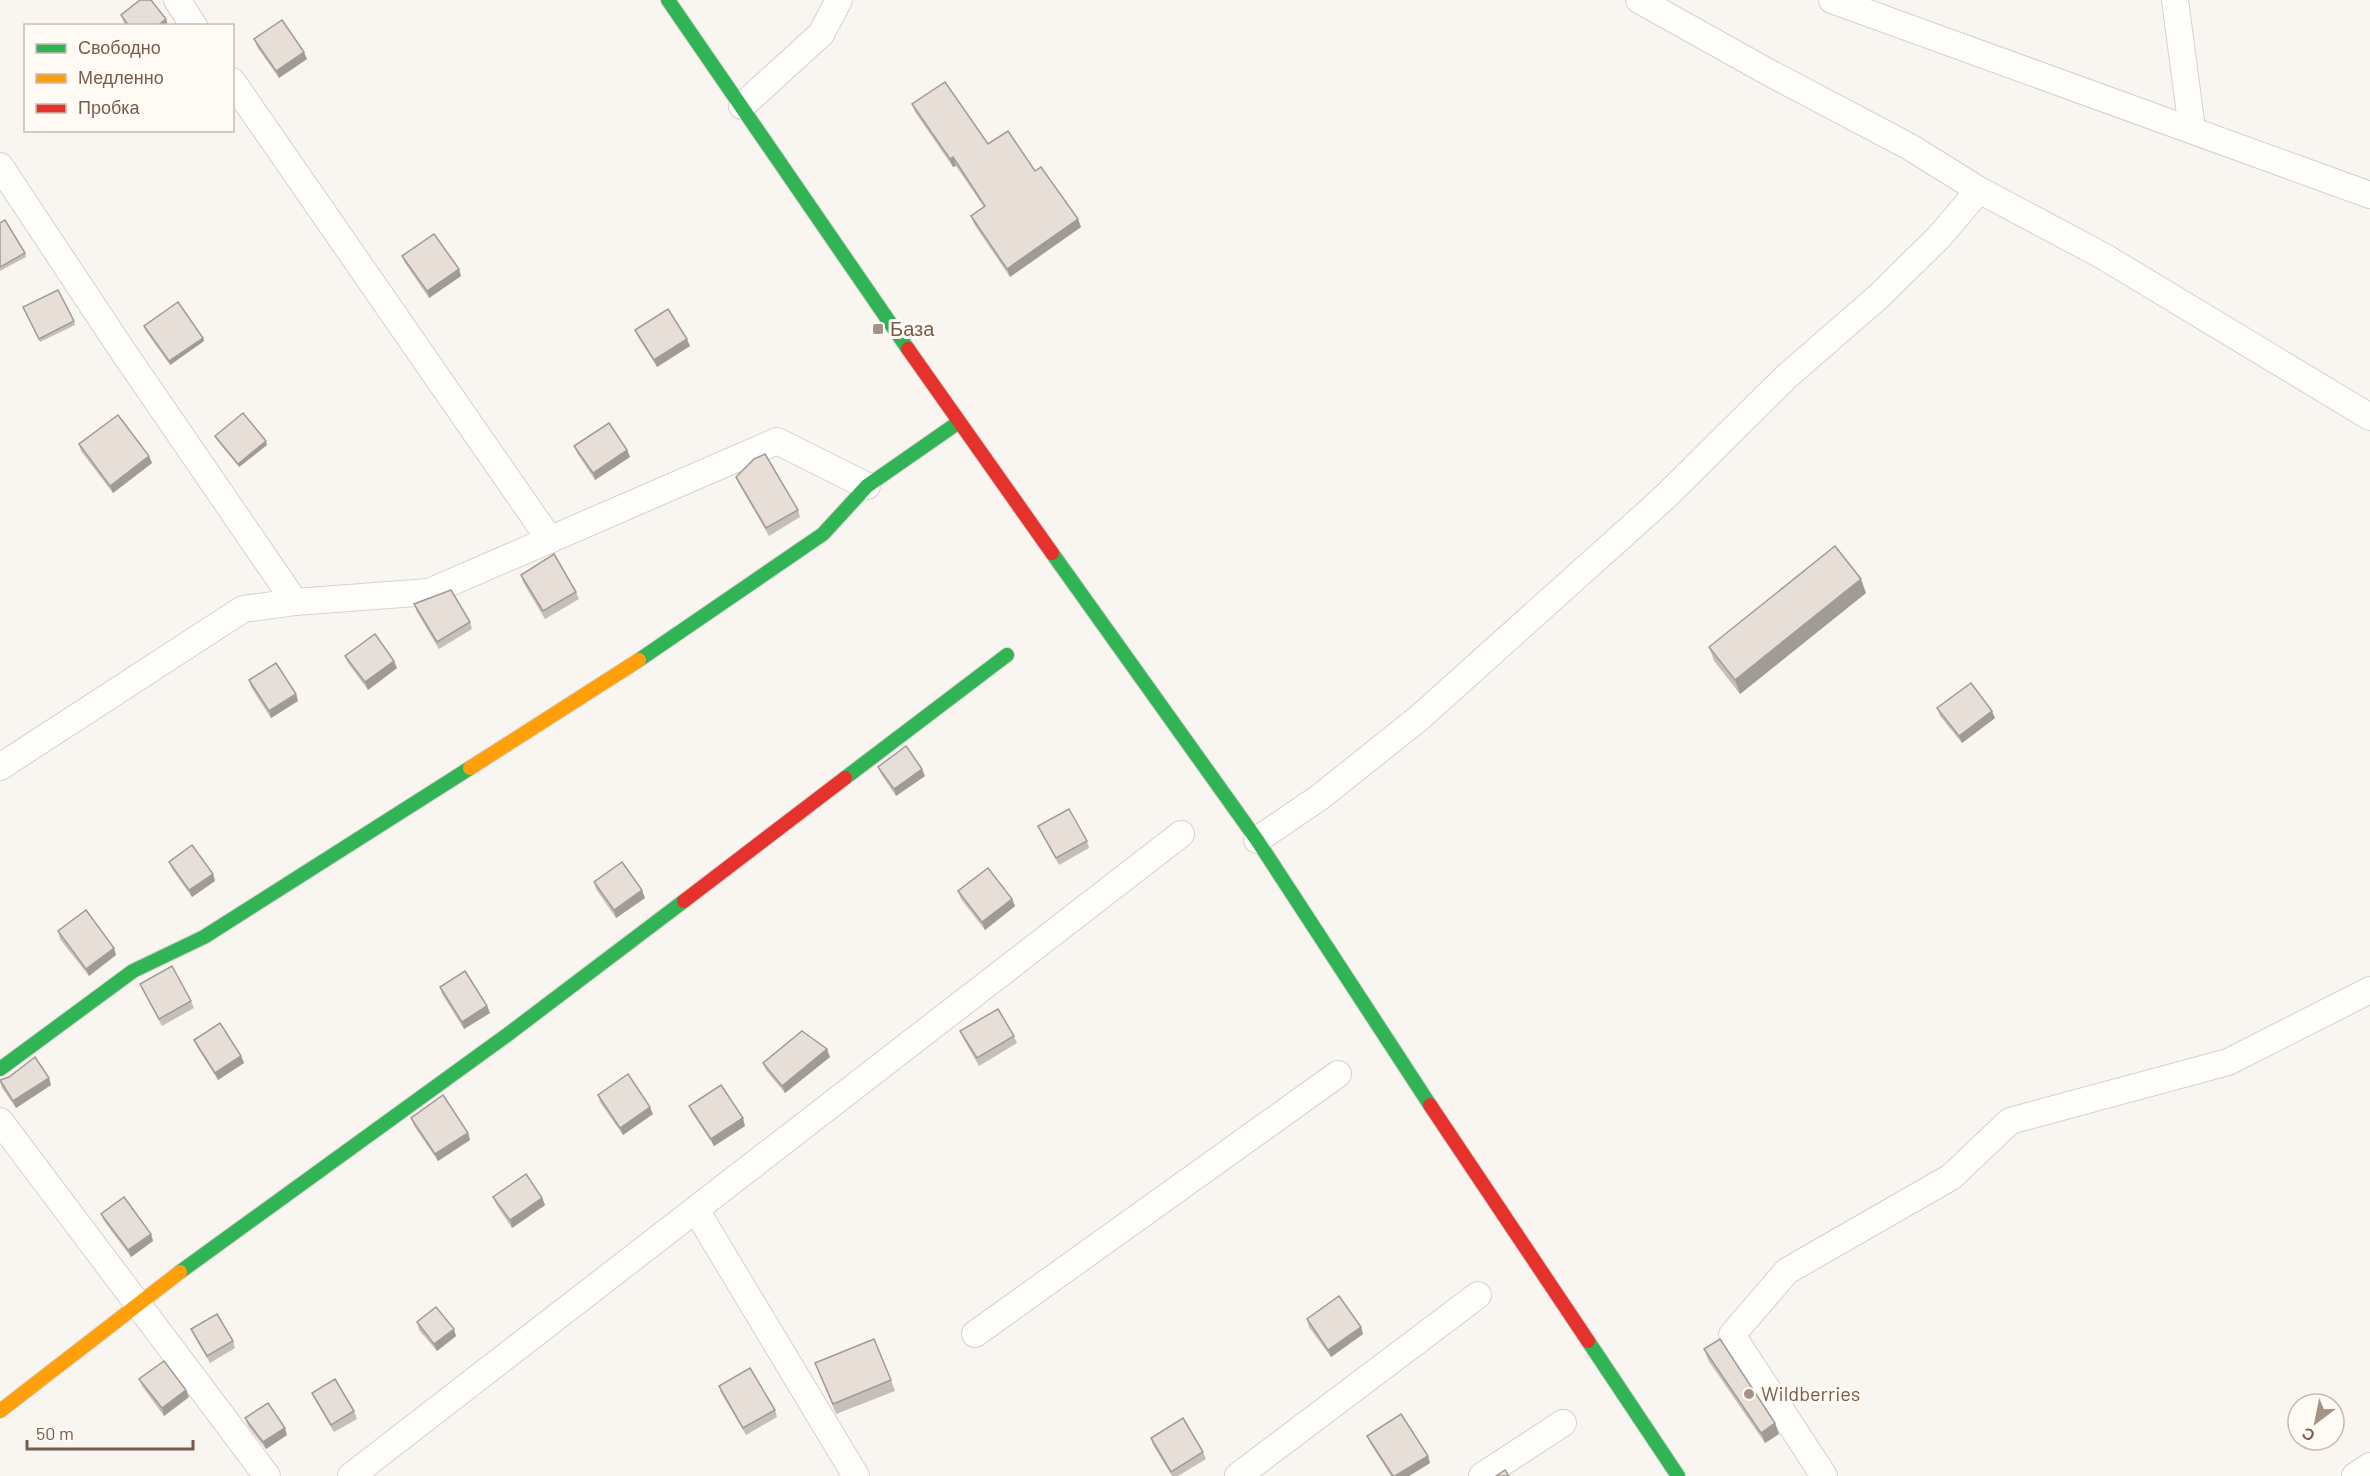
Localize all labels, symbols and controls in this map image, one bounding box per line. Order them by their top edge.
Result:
legend [24,24,234,132]
text: Свободно [78,36,161,58]
text: Медленно [78,66,164,88]
text: Пробка [78,96,141,118]
place label: База [890,316,935,340]
marker: База [871,322,885,336]
place label: Wildberries [1761,1381,1860,1405]
marker: Wildberries [1742,1387,1756,1401]
north arrow [2286,1392,2346,1452]
scale bar [27,1413,194,1451]
text: 50 m [36,1422,74,1444]
text: С [2297,1424,2318,1446]

